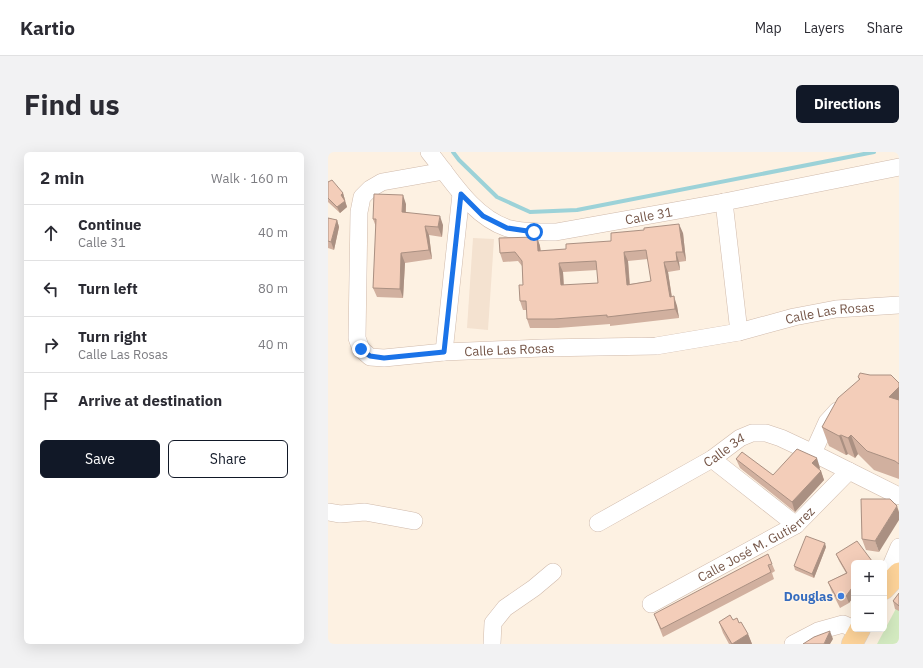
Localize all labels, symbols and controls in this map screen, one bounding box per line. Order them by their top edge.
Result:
text: Kartio [20,16,75,40]
text: Map [755,19,782,37]
text: Layers [804,19,845,37]
text: Share [867,19,903,37]
button: Directions [796,85,899,123]
text: Find us [24,86,120,123]
text: 2 min [40,167,84,189]
text: Walk · 160 m [211,170,288,187]
street label: Calle 31 [624,203,674,228]
text: Continue [78,215,142,234]
icon: ahead [40,222,62,244]
route start [525,223,543,241]
text: 40 m [258,224,288,241]
text: Calle 31 [78,234,126,251]
icon: left [40,278,62,300]
text: Turn left [78,279,138,298]
text: 80 m [258,280,288,297]
street label: Calle Las Rosas [783,298,875,328]
text: Turn right [78,327,147,346]
icon: right [40,334,62,356]
text: 40 m [258,336,288,353]
street label: Calle Las Rosas [464,339,555,360]
route end [352,340,370,358]
text: Calle Las Rosas [78,346,168,363]
icon: arrive [40,390,62,412]
text: Arrive at destination [78,391,222,410]
street label: Calle 34 [700,428,747,471]
button: Save [40,440,160,478]
button: Share [168,440,288,478]
street label: Calle José M. Gutierrez [694,503,818,586]
map controls [851,560,887,632]
button: + [851,560,887,596]
place label: Douglas [784,588,833,605]
marker: Douglas [836,591,846,601]
button: − [851,596,887,632]

